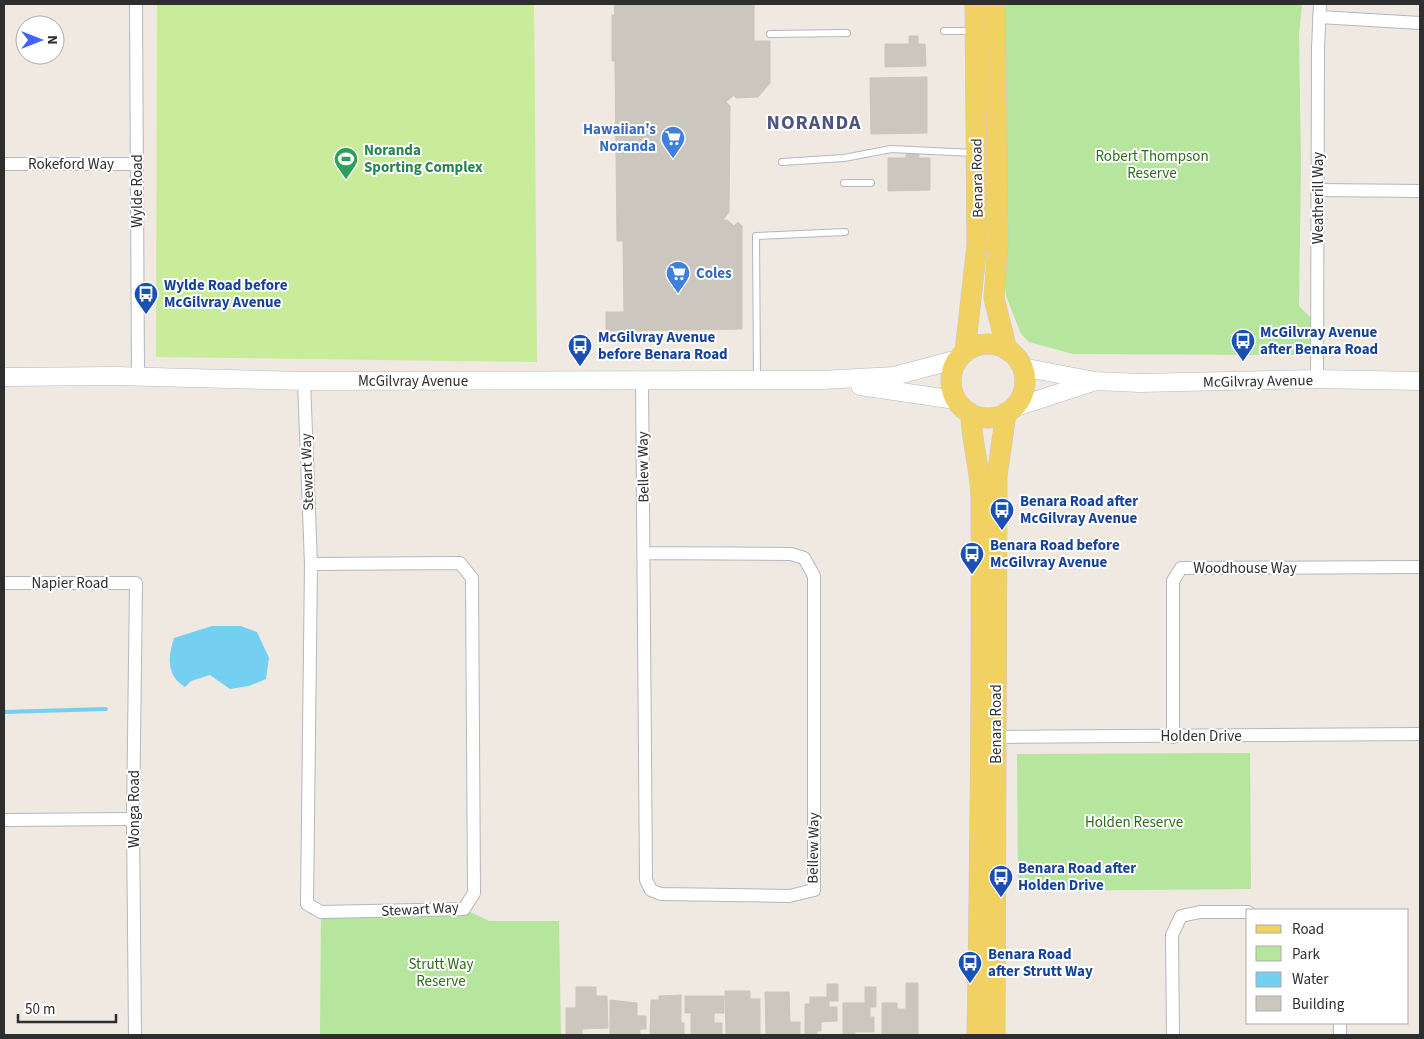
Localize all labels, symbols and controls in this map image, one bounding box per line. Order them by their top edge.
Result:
north arrow [15,15,65,65]
text: N [42,35,62,45]
district label: NORANDA [767,109,861,137]
place label: Hawaiian's Noranda [583,119,656,157]
supermarket icon: Hawaiian's Noranda [660,125,686,159]
street label: Benara Road [966,138,989,218]
place label: Noranda Sporting Complex [364,140,483,178]
sports icon: Noranda Sporting Complex [333,146,359,180]
park label: Robert Thompson Reserve [1095,146,1209,184]
street label: Weatherill Way [1308,152,1329,244]
street label: Rokeford Way [28,154,114,175]
street label: Wylde Road [127,154,148,228]
supermarket icon: Coles [665,260,691,294]
place label: Coles [696,263,732,284]
place label: Wylde Road before McGilvray Avenue [164,275,288,313]
bus stop icon: Wylde Road before McGilvray Avenue [133,281,159,315]
place label: McGilvray Avenue after Benara Road [1260,322,1378,360]
place label: McGilvray Avenue before Benara Road [598,327,728,365]
bus stop icon: McGilvray Avenue after Benara Road [1230,328,1256,362]
bus stop icon: McGilvray Avenue before Benara Road [567,333,593,367]
street label: McGilvray Avenue [1203,370,1313,393]
street label: McGilvray Avenue [358,371,468,392]
street label: Bellew Way [632,431,655,503]
street label: Stewart Way [296,433,319,511]
place label: Benara Road after McGilvray Avenue [1020,491,1138,529]
bus stop icon: Benara Road after McGilvray Avenue [989,497,1015,531]
place label: Benara Road before McGilvray Avenue [990,535,1120,573]
bus stop icon: Benara Road before McGilvray Avenue [959,541,985,575]
street label: Woodhouse Way [1193,558,1297,579]
street label: Napier Road [31,573,109,594]
street label: Benara Road [986,684,1007,764]
street label: Holden Drive [1160,726,1242,747]
street label: Wonga Road [124,770,145,848]
street label: Bellew Way [802,812,825,884]
park label: Holden Reserve [1085,812,1183,833]
place label: Benara Road after Holden Drive [1018,858,1136,896]
bus stop icon: Benara Road after Holden Drive [988,864,1014,898]
street label: Stewart Way [381,897,459,922]
legend [1246,909,1409,1024]
text: Road [1292,919,1324,940]
place label: Benara Road after Strutt Way [988,944,1093,982]
text: Park [1292,944,1321,965]
bus stop icon: Benara Road after Strutt Way [957,950,983,984]
park label: Strutt Way Reserve [408,954,474,992]
text: Water [1292,969,1329,990]
scale bar [18,992,115,1024]
text: Building [1292,994,1345,1015]
text: 50 m [25,999,55,1020]

